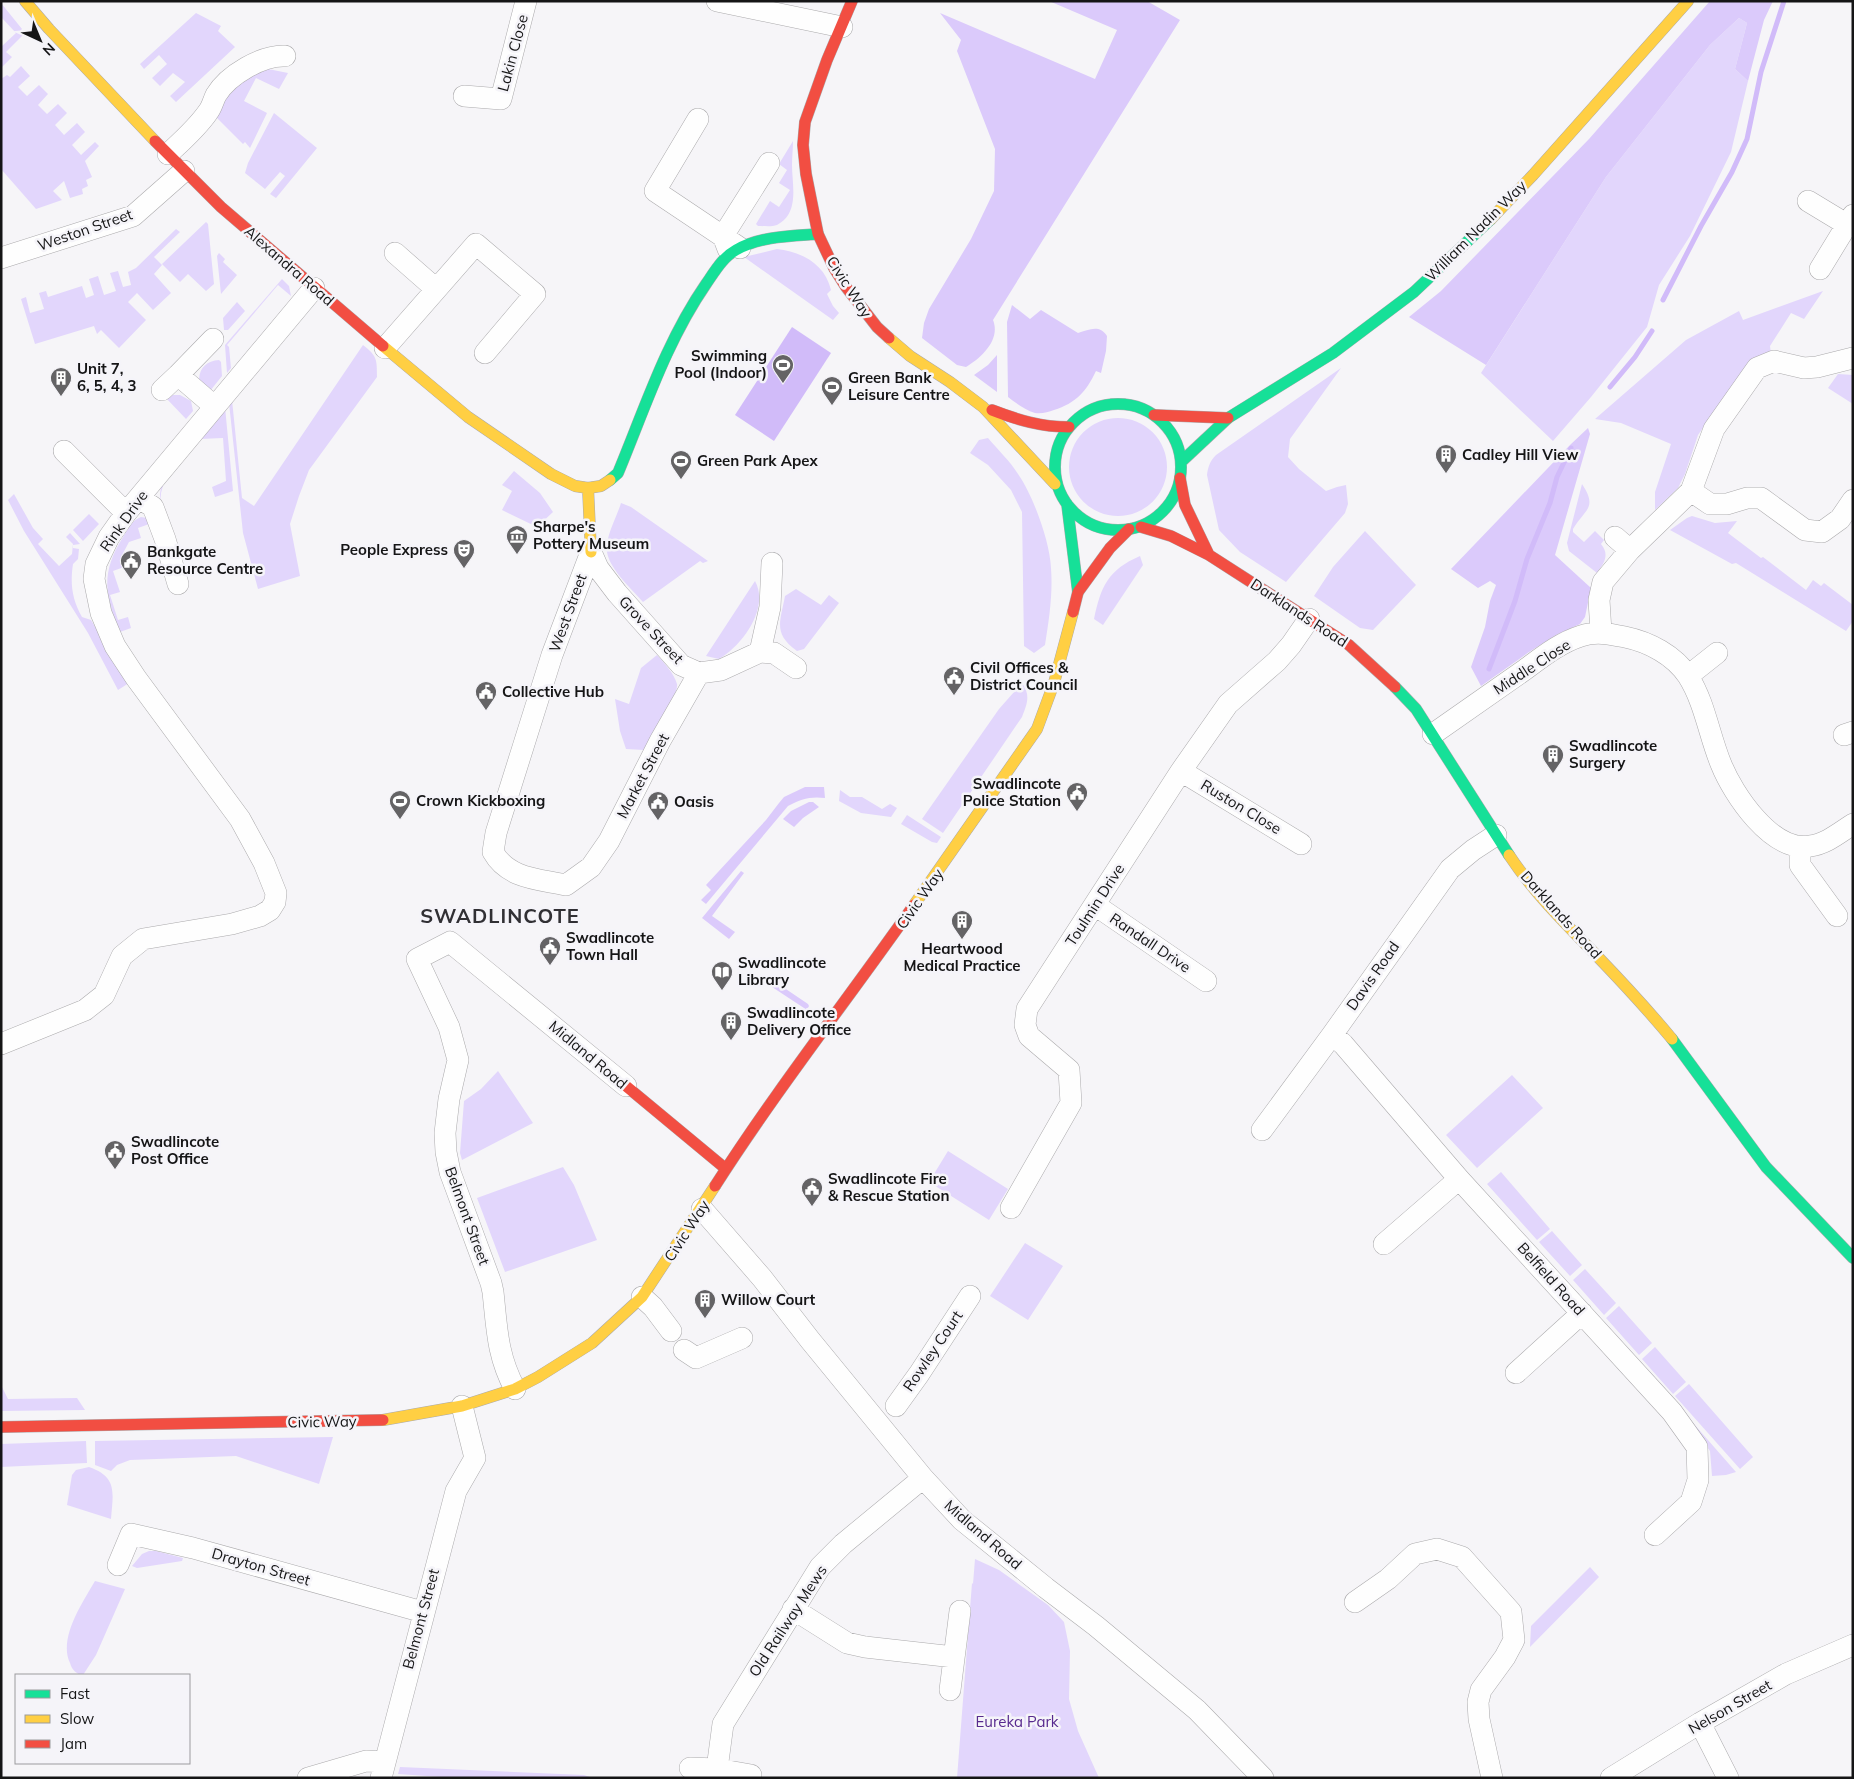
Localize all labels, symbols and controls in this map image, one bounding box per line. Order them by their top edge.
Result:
street label: Lakin Close [493,12,532,94]
north arrow [15,15,65,65]
text: N [39,39,59,59]
street label: William Nadin Way [1421,176,1530,285]
street label: Weston Street [35,204,135,255]
street label: Alexandra Road [241,222,338,310]
street label: Civic Way [823,252,876,321]
place label: Swimming Pool (Indoor) [674,346,767,382]
sports icon: Swimming Pool (Indoor) [771,353,795,384]
place label: Unit 7, 6, 5, 4, 3 [77,359,137,395]
building icon: Unit 7, 6, 5, 4, 3 [49,366,73,397]
place label: Green Bank Leisure Centre [848,368,950,404]
sports icon: Green Bank Leisure Centre [820,375,844,406]
building icon: Cadley Hill View [1434,443,1458,474]
place label: Cadley Hill View [1462,445,1579,464]
sports icon: Green Park Apex [669,449,693,480]
place label: Green Park Apex [697,451,818,470]
street label: Rink Drive [96,486,152,555]
place label: Sharpe's Pottery Museum [533,517,649,553]
museum icon: Sharpe's Pottery Museum [505,524,529,555]
theatre icon: People Express [452,538,476,569]
place label: People Express [340,540,448,559]
place label: Bankgate Resource Centre [147,542,263,578]
public building icon: Bankgate Resource Centre [119,549,143,580]
street label: West Street [545,571,590,655]
street label: Darklands Road [1247,574,1351,651]
street label: Grove Street [615,592,688,668]
street label: Middle Close [1490,635,1574,699]
place label: Civil Offices & District Council [970,658,1078,694]
public building icon: Civil Offices & District Council [942,665,966,696]
public building icon: Collective Hub [474,680,498,711]
place label: Collective Hub [502,682,604,701]
street label: Market Street [612,730,673,822]
place label: Swadlincote Surgery [1569,736,1657,772]
building icon: Swadlincote Surgery [1541,743,1565,774]
place label: Swadlincote Police Station [963,774,1061,810]
street label: Ruston Close [1197,775,1285,838]
public building icon: Swadlincote Police Station [1065,781,1089,812]
sports icon: Crown Kickboxing [388,789,412,820]
public building icon: Oasis [646,790,670,821]
place label: Crown Kickboxing [416,791,545,810]
place label: Oasis [674,792,714,811]
street label: Toulmin Drive [1061,860,1128,949]
street label: Civic Way [892,865,947,933]
street label: Darklands Road [1517,867,1606,963]
district label: SWADLINCOTE [420,903,580,928]
building icon: Heartwood Medical Practice [950,909,974,940]
street label: Randall Drive [1106,909,1194,977]
place label: Swadlincote Town Hall [566,928,654,964]
public building icon: Swadlincote Town Hall [538,935,562,966]
street label: Davis Road [1342,938,1403,1014]
place label: Heartwood Medical Practice [903,939,1021,975]
place label: Swadlincote Library [738,953,826,989]
library icon: Swadlincote Library [710,960,734,991]
place label: Swadlincote Delivery Office [747,1003,851,1039]
building icon: Swadlincote Delivery Office [719,1010,743,1041]
street label: Midland Road [545,1016,631,1093]
place label: Swadlincote Post Office [131,1132,219,1168]
public building icon: Swadlincote Post Office [103,1139,127,1170]
street label: Belmont Street [441,1164,494,1268]
place label: Swadlincote Fire & Rescue Station [828,1169,949,1205]
public building icon: Swadlincote Fire & Rescue Station [800,1176,824,1207]
street label: Civic Way [660,1196,713,1265]
street label: Belfield Road [1514,1238,1589,1319]
building icon: Willow Court [693,1288,717,1319]
place label: Willow Court [721,1290,816,1309]
street label: Rowley Court [899,1307,967,1395]
street label: Civic Way [287,1411,357,1432]
street label: Midland Road [941,1496,1026,1573]
street label: Drayton Street [210,1543,313,1590]
street label: Old Railway Mews [744,1561,831,1680]
street label: Belmont Street [398,1567,443,1671]
legend [15,1674,190,1764]
street label: Nelson Street [1685,1675,1775,1738]
text: Fast [60,1684,90,1703]
text: Slow [60,1709,94,1728]
park label: Eureka Park [975,1712,1059,1731]
text: Jam [60,1734,87,1753]

